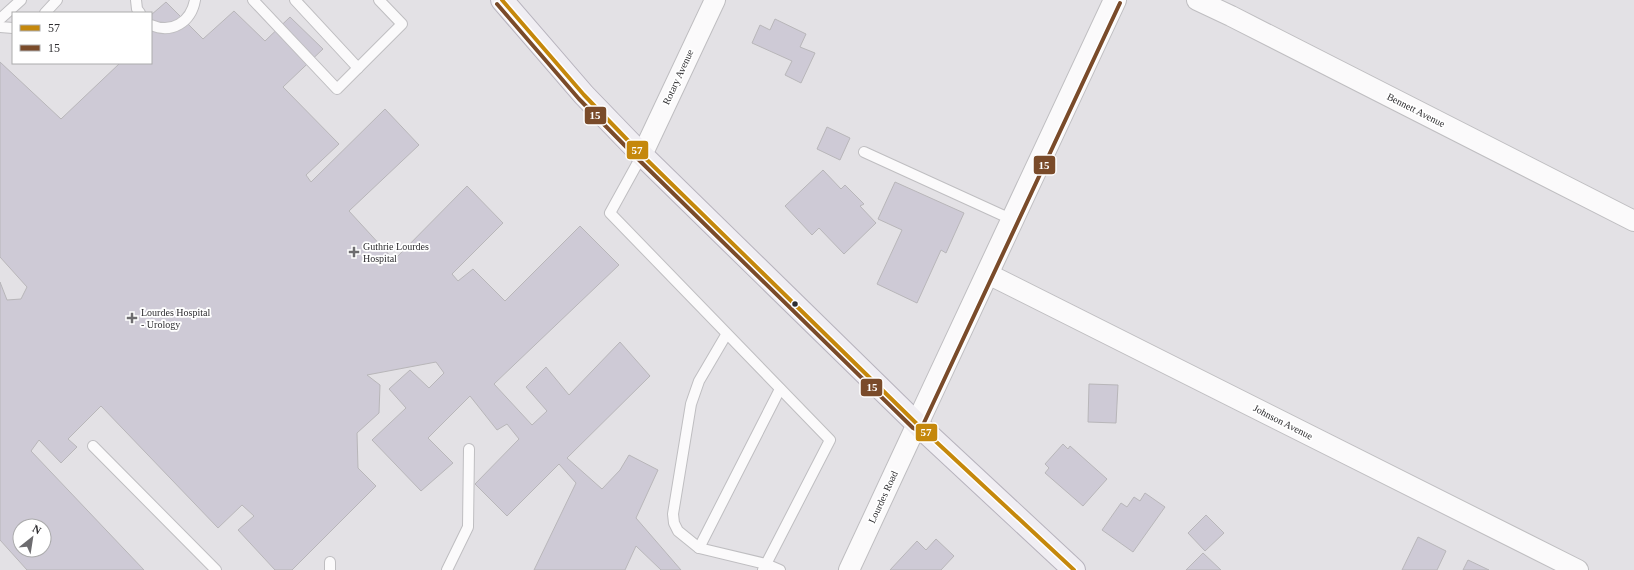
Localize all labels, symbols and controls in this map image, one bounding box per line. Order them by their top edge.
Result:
legend [12,12,152,64]
text: 57 [48,21,60,35]
text: 15 [48,41,60,55]
street label: Rotary Avenue [660,47,696,106]
street label: Bennett Avenue [1385,91,1447,130]
line badge: 15 [584,106,607,125]
text: 15 [590,109,601,121]
line badge: 57 [626,140,649,160]
text: 57 [632,144,643,156]
line badge: 15 [1033,155,1056,175]
text: 15 [1039,159,1050,171]
place label: Guthrie Lourdes Hospital [363,241,429,264]
marker: Guthrie Lourdes Hospital [348,246,360,258]
unlabelled marker [790,299,800,309]
place label: Lourdes Hospital - Urology [141,307,210,330]
marker: Lourdes Hospital - Urology [126,312,138,324]
line badge: 15 [860,378,883,397]
text: 15 [867,381,878,393]
street label: Johnson Avenue [1252,402,1315,442]
line badge: 57 [915,423,938,442]
text: 57 [921,426,932,438]
street label: Lourdes Road [866,469,900,525]
north arrow [12,518,52,558]
text: N [31,522,43,537]

